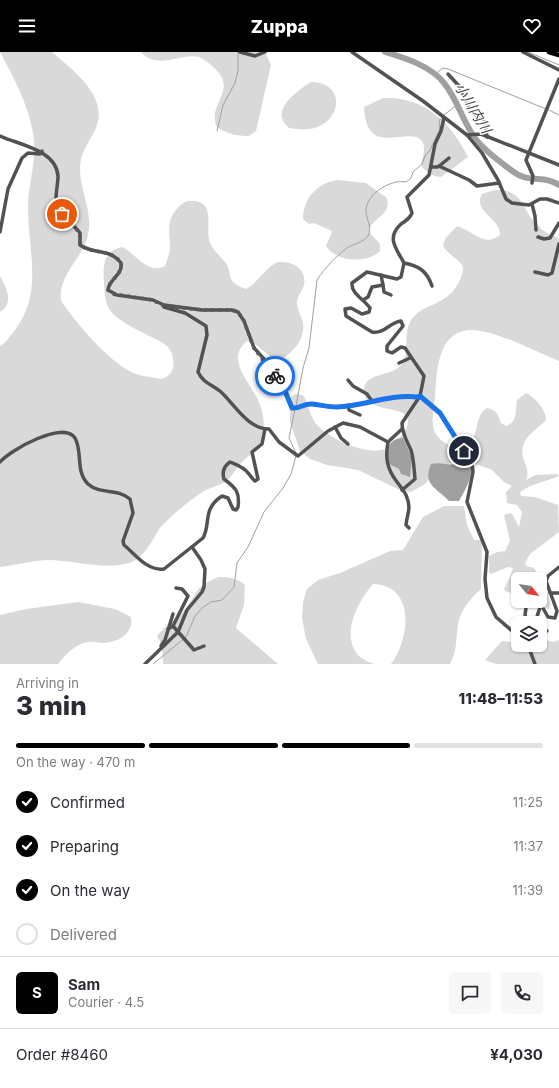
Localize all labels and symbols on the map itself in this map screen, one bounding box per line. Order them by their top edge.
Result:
water label: 小川内川 [452,79,496,138]
pin [45,197,79,231]
courier [255,356,295,396]
pin [447,434,481,468]
north arrow [511,572,547,608]

